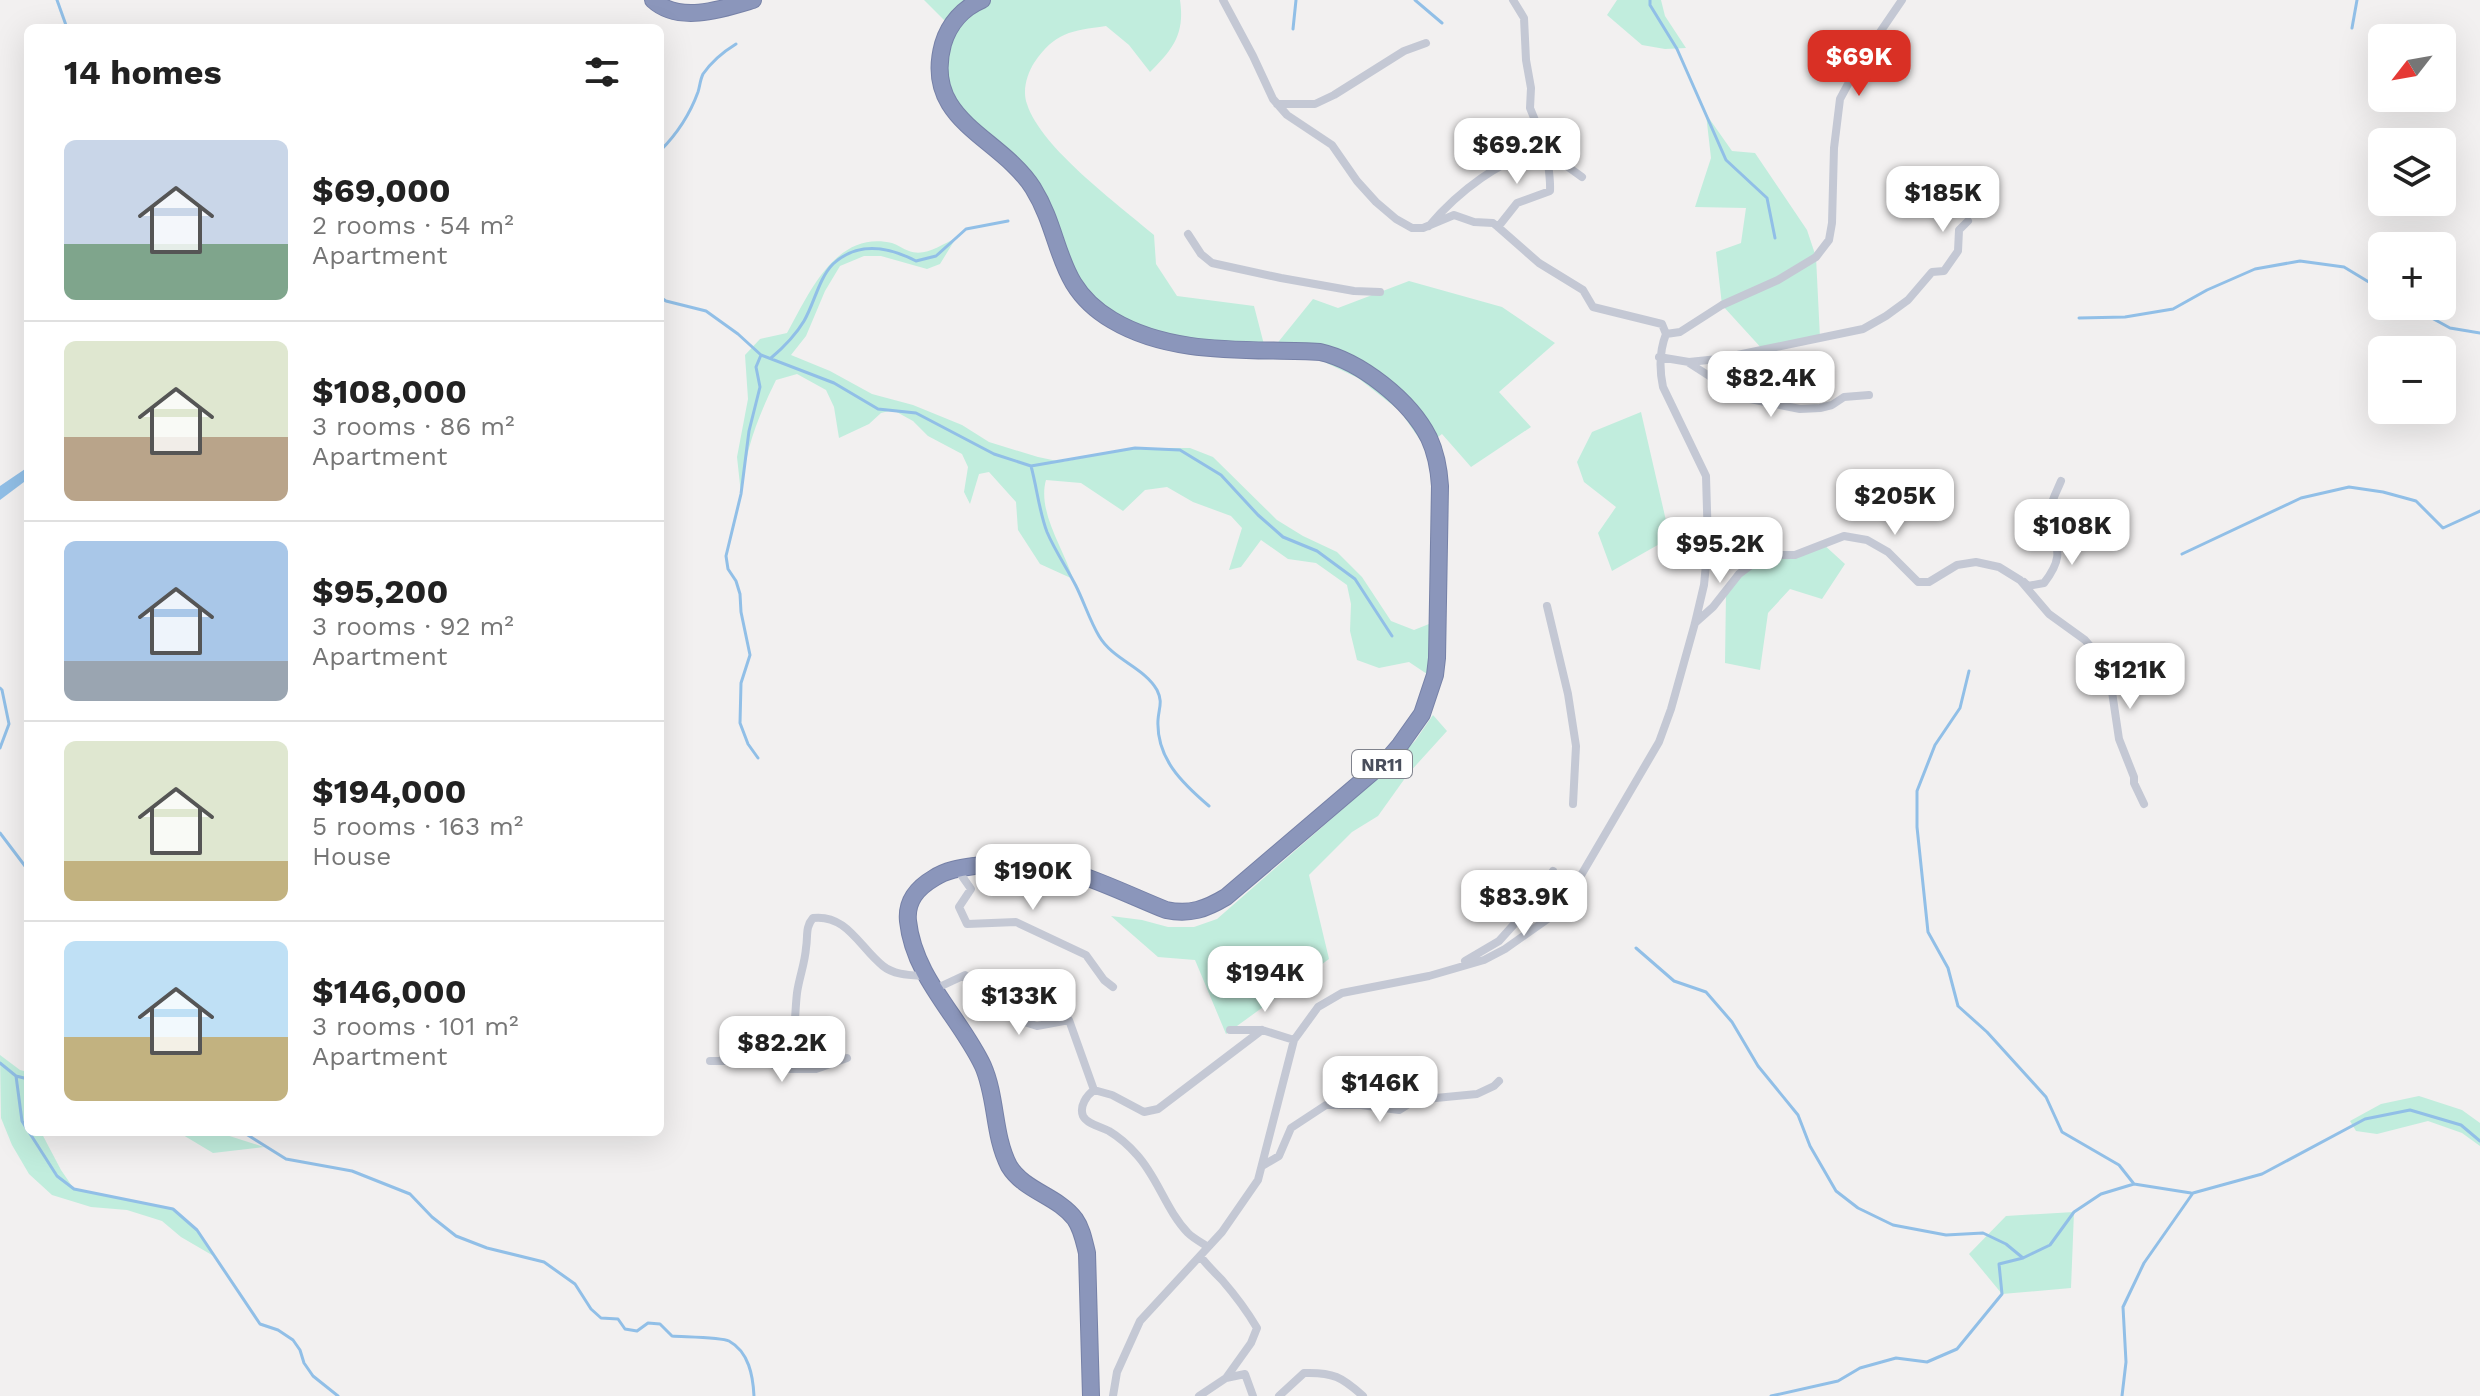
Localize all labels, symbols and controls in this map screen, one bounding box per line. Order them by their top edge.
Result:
north arrow [2368,24,2456,112]
map controls [2368,24,2456,424]
pin: $69K [1812,30,1906,98]
text: $69K [1826,41,1892,71]
icon: filters [580,50,624,94]
text: 14 homes [64,52,222,92]
pin: $69.2K [1452,118,1582,186]
button: layers [2368,128,2456,216]
text: $69.2K [1472,129,1562,159]
pin: $185K [1887,166,1999,234]
text: $69,000 [312,170,451,210]
icon: home [128,172,224,268]
text: $185K [1904,177,1982,207]
text: 2 rooms · 54 m² [312,210,514,240]
button: + [2368,232,2456,320]
text: Apartment [312,240,448,270]
button: − [2368,336,2456,424]
pin: $82.4K [1706,351,1836,419]
text: $82.4K [1726,362,1816,392]
text: $108,000 [312,371,467,411]
icon: home [128,373,224,469]
text: 3 rooms · 86 m² [312,411,514,441]
text: Apartment [312,441,448,471]
pin: $205K [1839,469,1951,537]
text: $205K [1854,480,1936,510]
pin: $108K [2016,499,2128,567]
text: $108K [2033,510,2111,540]
pin: $95.2K [1655,517,1785,585]
text: $95.2K [1676,528,1764,558]
text: $95,200 [312,571,448,611]
icon: home [128,573,224,669]
text: 3 rooms · 92 m² [312,611,514,641]
text: Apartment [312,641,448,671]
pin: $121K [2074,643,2186,711]
text: $121K [2094,654,2166,684]
road number: NR11 [1352,750,1412,778]
text: $194,000 [312,771,466,811]
icon: home [128,773,224,869]
text: 5 rooms · 163 m² [312,811,523,841]
text: House [312,841,391,871]
pin: $190K [977,844,1089,912]
text: $190K [994,855,1072,885]
pin: $83.9K [1459,870,1589,938]
text: $83.9K [1479,881,1569,911]
pin: $194K [1209,946,1321,1014]
text: $194K [1226,957,1304,987]
pin: $133K [963,969,1075,1037]
text: $146,000 [312,971,467,1011]
icon: home [128,973,224,1069]
text: $133K [981,980,1057,1010]
text: 3 rooms · 101 m² [312,1011,519,1041]
pin: $82.2K [717,1016,847,1084]
text: $82.2K [737,1027,827,1057]
text: Apartment [312,1041,448,1071]
pin: $146K [1324,1056,1436,1124]
text: $146K [1341,1067,1419,1097]

